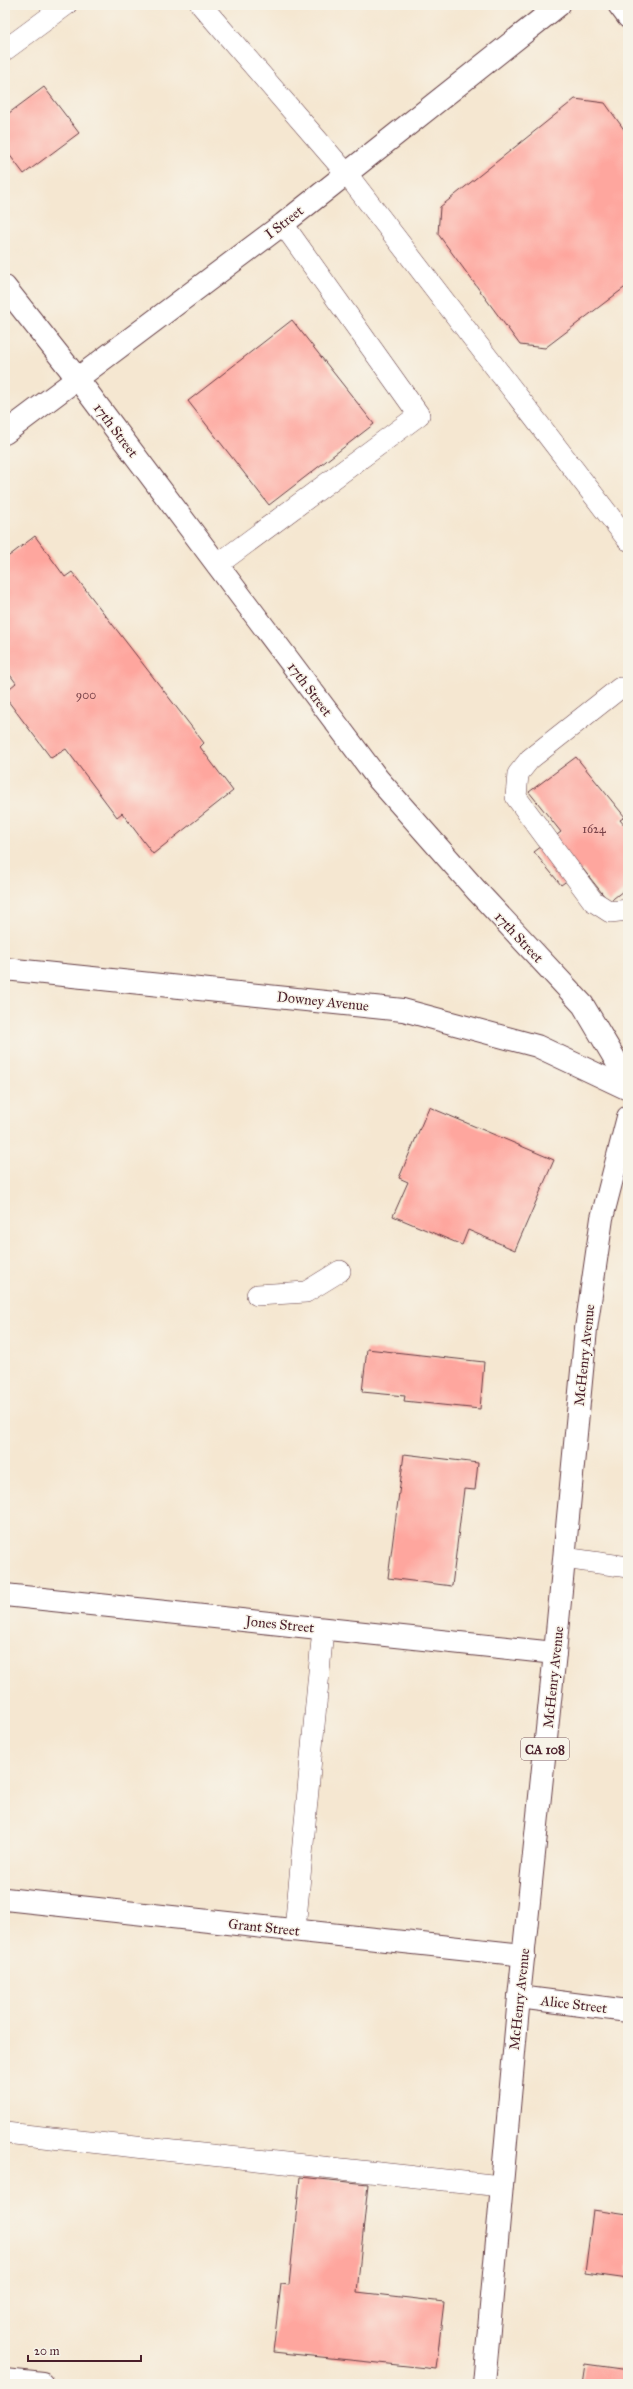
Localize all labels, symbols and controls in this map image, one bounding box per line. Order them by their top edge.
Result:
street label: I Street [262,202,307,243]
street label: 17th Street [90,400,142,461]
street label: 17th Street [284,659,336,720]
house number: 900 [76,688,96,702]
house number: 1624 [582,822,606,836]
street label: 17th Street [491,908,547,966]
street label: Downey Avenue [276,988,370,1015]
street label: McHenry Avenue [571,1303,598,1407]
street label: Jones Street [243,1612,315,1638]
street label: McHenry Avenue [540,1625,567,1729]
road number: CA 108 [521,1738,569,1760]
street label: Grant Street [227,1915,301,1940]
street label: McHenry Avenue [506,1947,533,2051]
street label: Alice Street [539,1992,608,2017]
scale bar [28,2337,141,2363]
text: 20 m [34,2344,60,2358]

